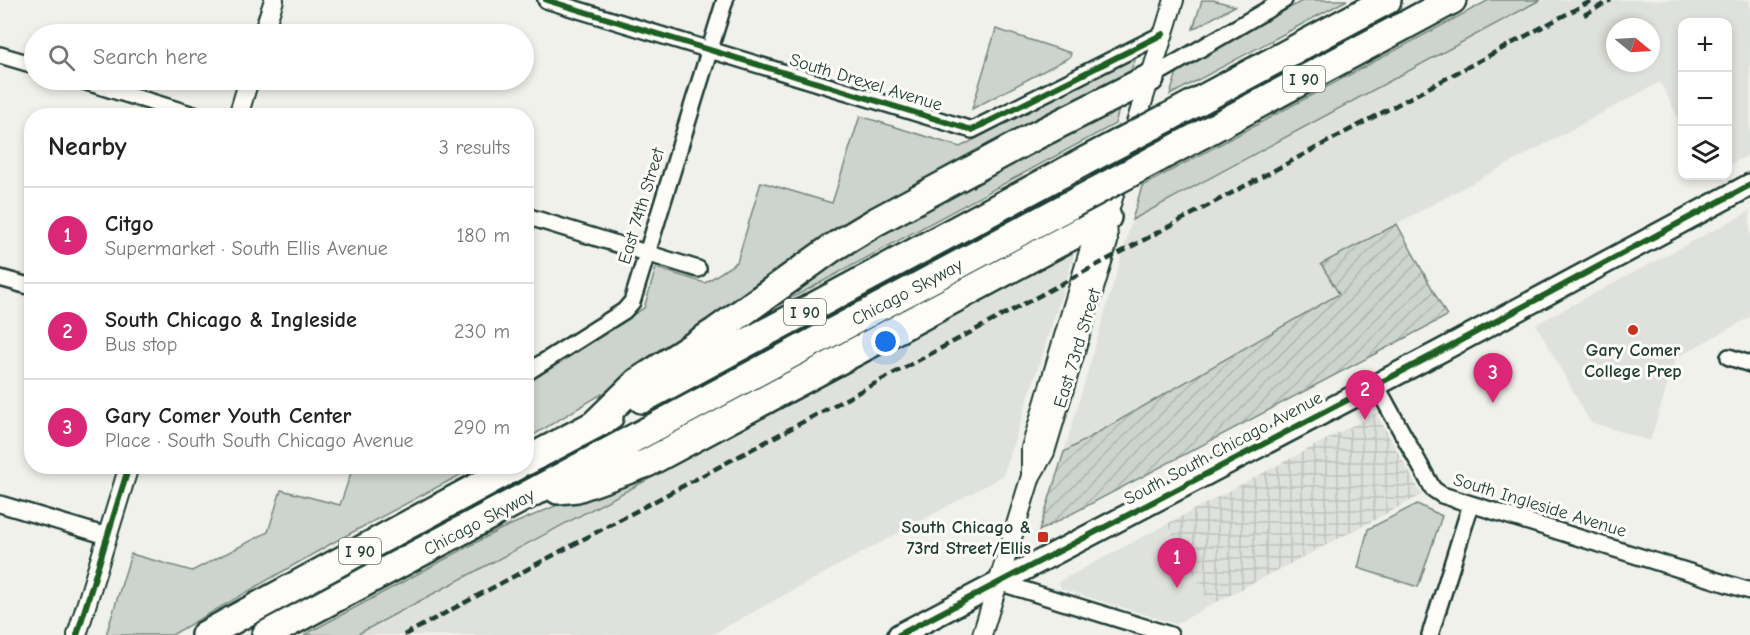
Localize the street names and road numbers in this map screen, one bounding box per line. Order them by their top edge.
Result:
street label: South Drexel Avenue [787,49,945,116]
road number: I 90 [1283,66,1325,92]
street label: East 74th Street [614,145,669,267]
street label: Chicago Skyway [848,254,967,330]
street label: East 73rd Street [1049,285,1106,410]
road number: I 90 [784,299,826,325]
street label: South South Chicago Avenue [1120,387,1326,510]
street label: South Ingleside Avenue [1451,469,1629,542]
street label: Chicago Skyway [420,484,539,560]
road number: I 90 [339,538,381,564]

